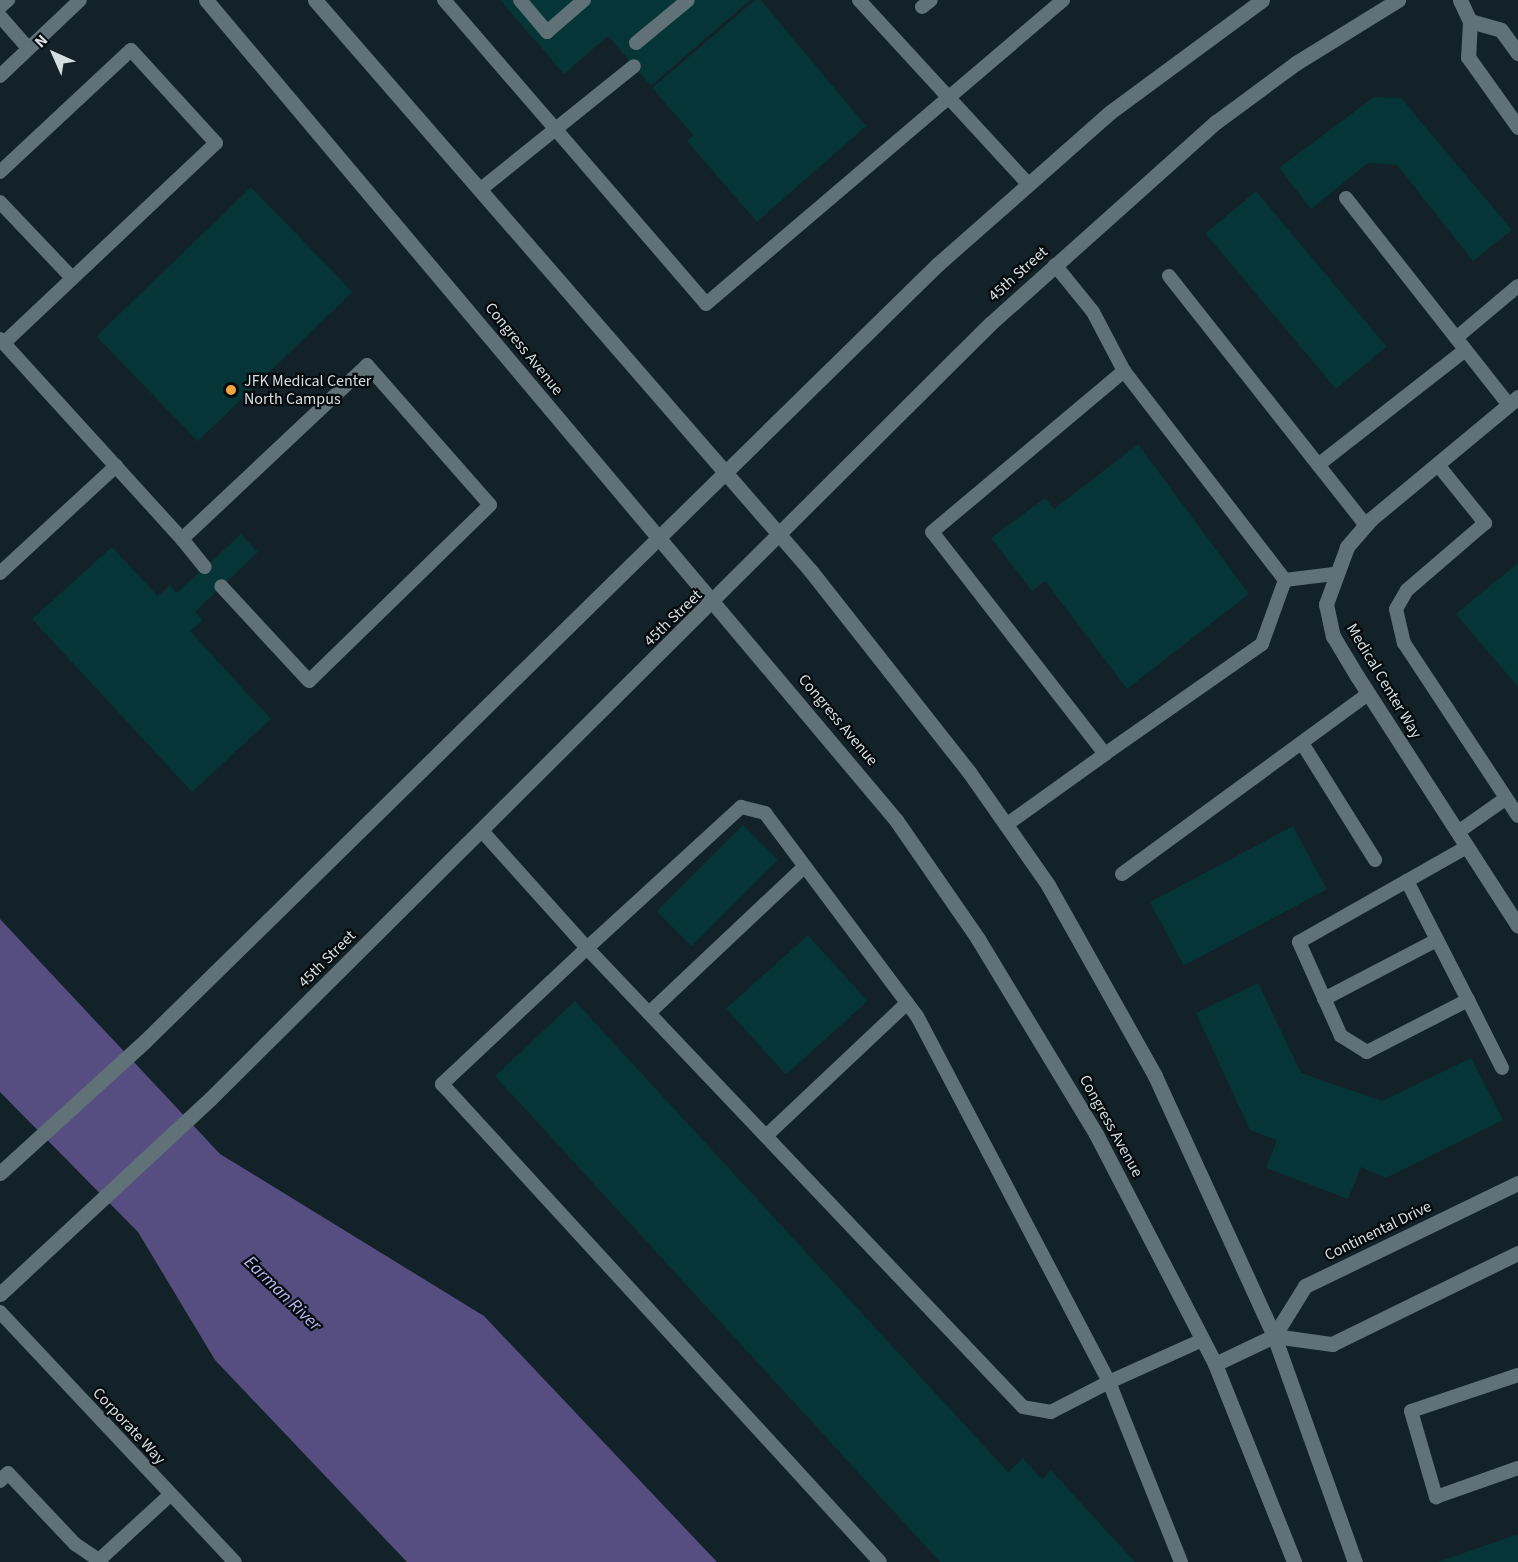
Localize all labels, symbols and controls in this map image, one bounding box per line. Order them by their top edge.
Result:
north arrow [24,24,84,84]
text: N [30,30,53,53]
street label: 45th Street [984,242,1052,306]
street label: Congress Avenue [481,299,567,399]
place label: JFK Medical Center North Campus [244,371,371,409]
marker: JFK Medical Center North Campus [222,381,240,399]
street label: 45th Street [640,586,706,650]
street label: Medical Center Way [1342,620,1426,742]
street label: Congress Avenue [794,670,882,770]
street label: 45th Street [294,926,360,992]
street label: Congress Avenue [1075,1072,1147,1180]
street label: Continental Drive [1321,1197,1435,1265]
water label: Earman River [239,1252,325,1336]
street label: Corporate Way [89,1384,169,1468]

